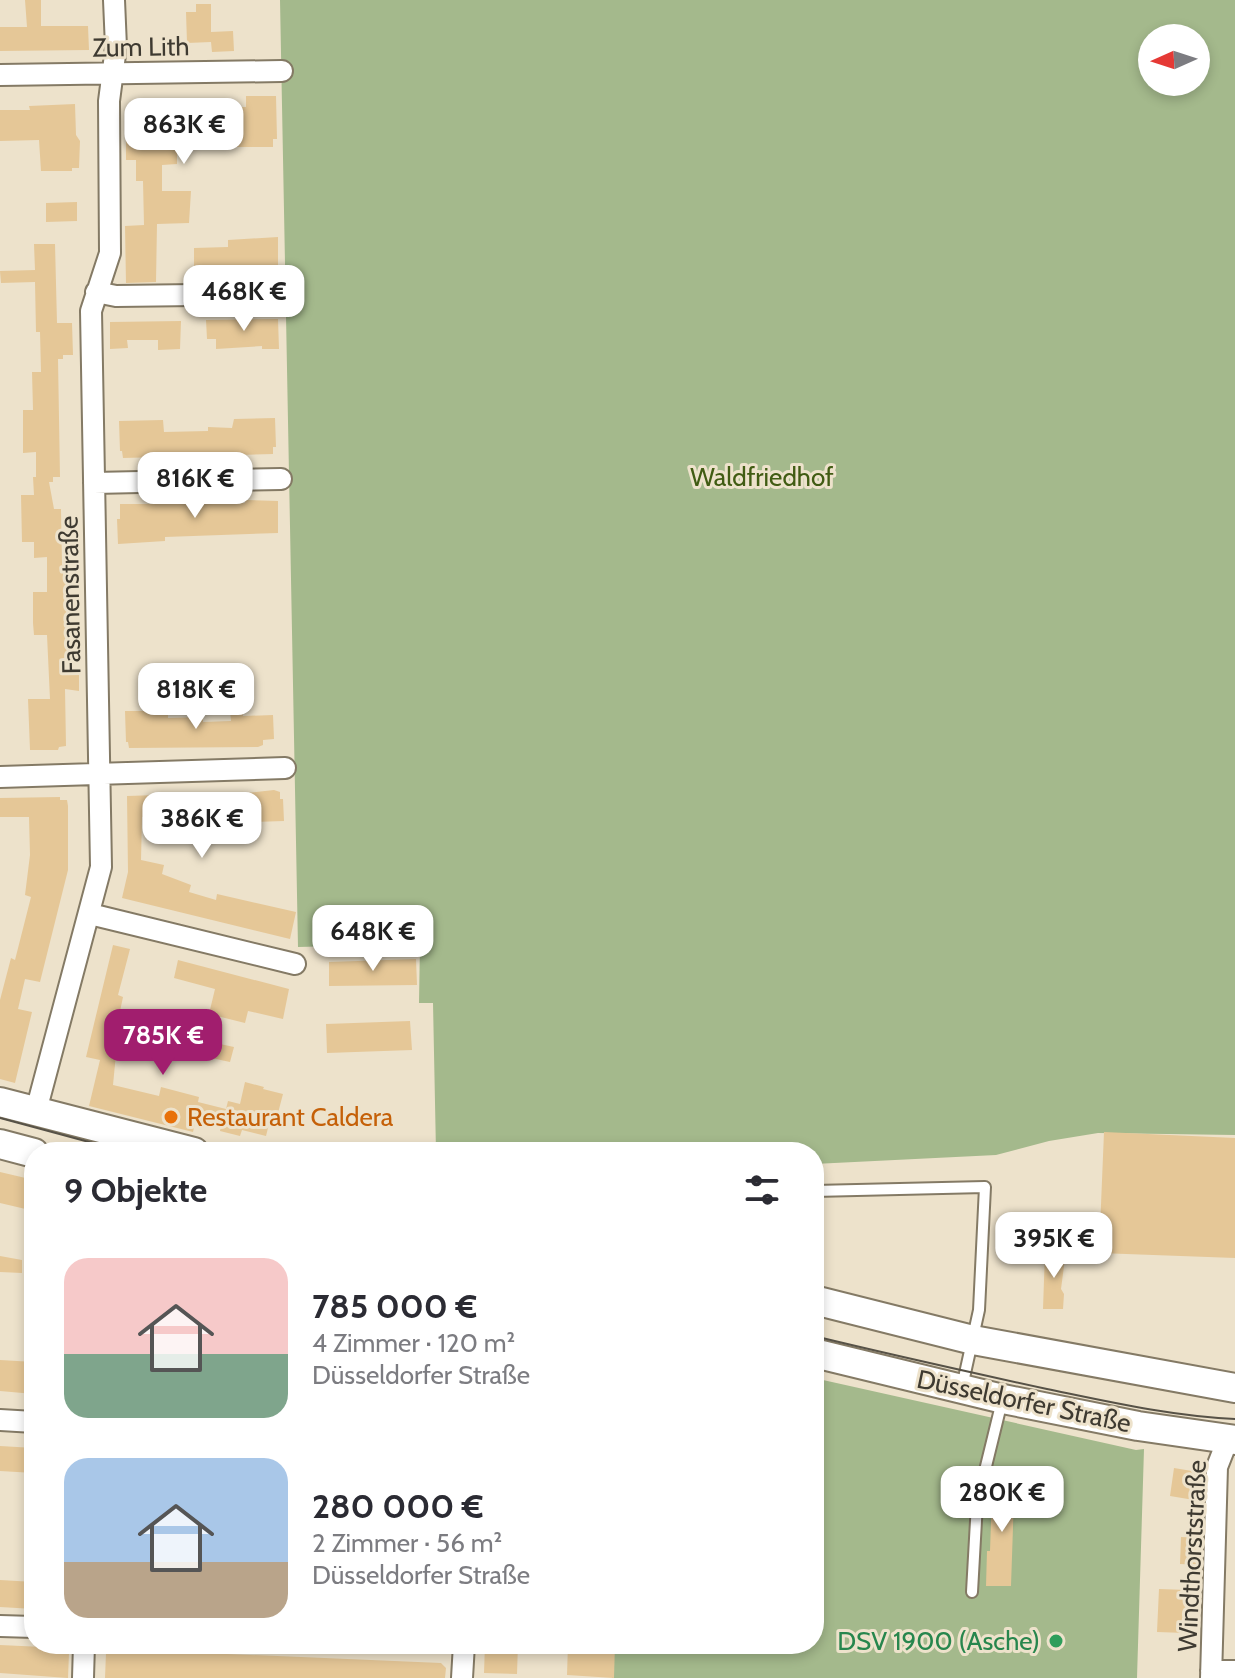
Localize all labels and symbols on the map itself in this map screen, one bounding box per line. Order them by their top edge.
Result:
north arrow [1138,24,1210,96]
street label: Zum Lith [92,30,190,64]
pin: 863K € [119,98,249,166]
pin: 468K € [179,265,309,333]
pin: 816K € [130,452,260,520]
park label: Waldfriedhof [690,461,834,493]
street label: Fasanenstraße [53,516,87,674]
pin: 818K € [131,663,261,731]
pin: 386K € [137,792,267,860]
pin: 648K € [308,905,438,973]
pin: 785K € [98,1009,228,1077]
place label: Restaurant Caldera [187,1101,394,1133]
marker: Restaurant Caldera [162,1108,180,1126]
pin: 395K € [989,1212,1119,1280]
street label: Düsseldorfer Straße [914,1363,1134,1439]
street label: Windthorststraße [1171,1459,1213,1653]
pin: 280K € [937,1466,1067,1534]
place label: DSV 1900 (Asche) [837,1625,1040,1657]
marker: DSV 1900 (Asche) [1047,1632,1065,1650]

